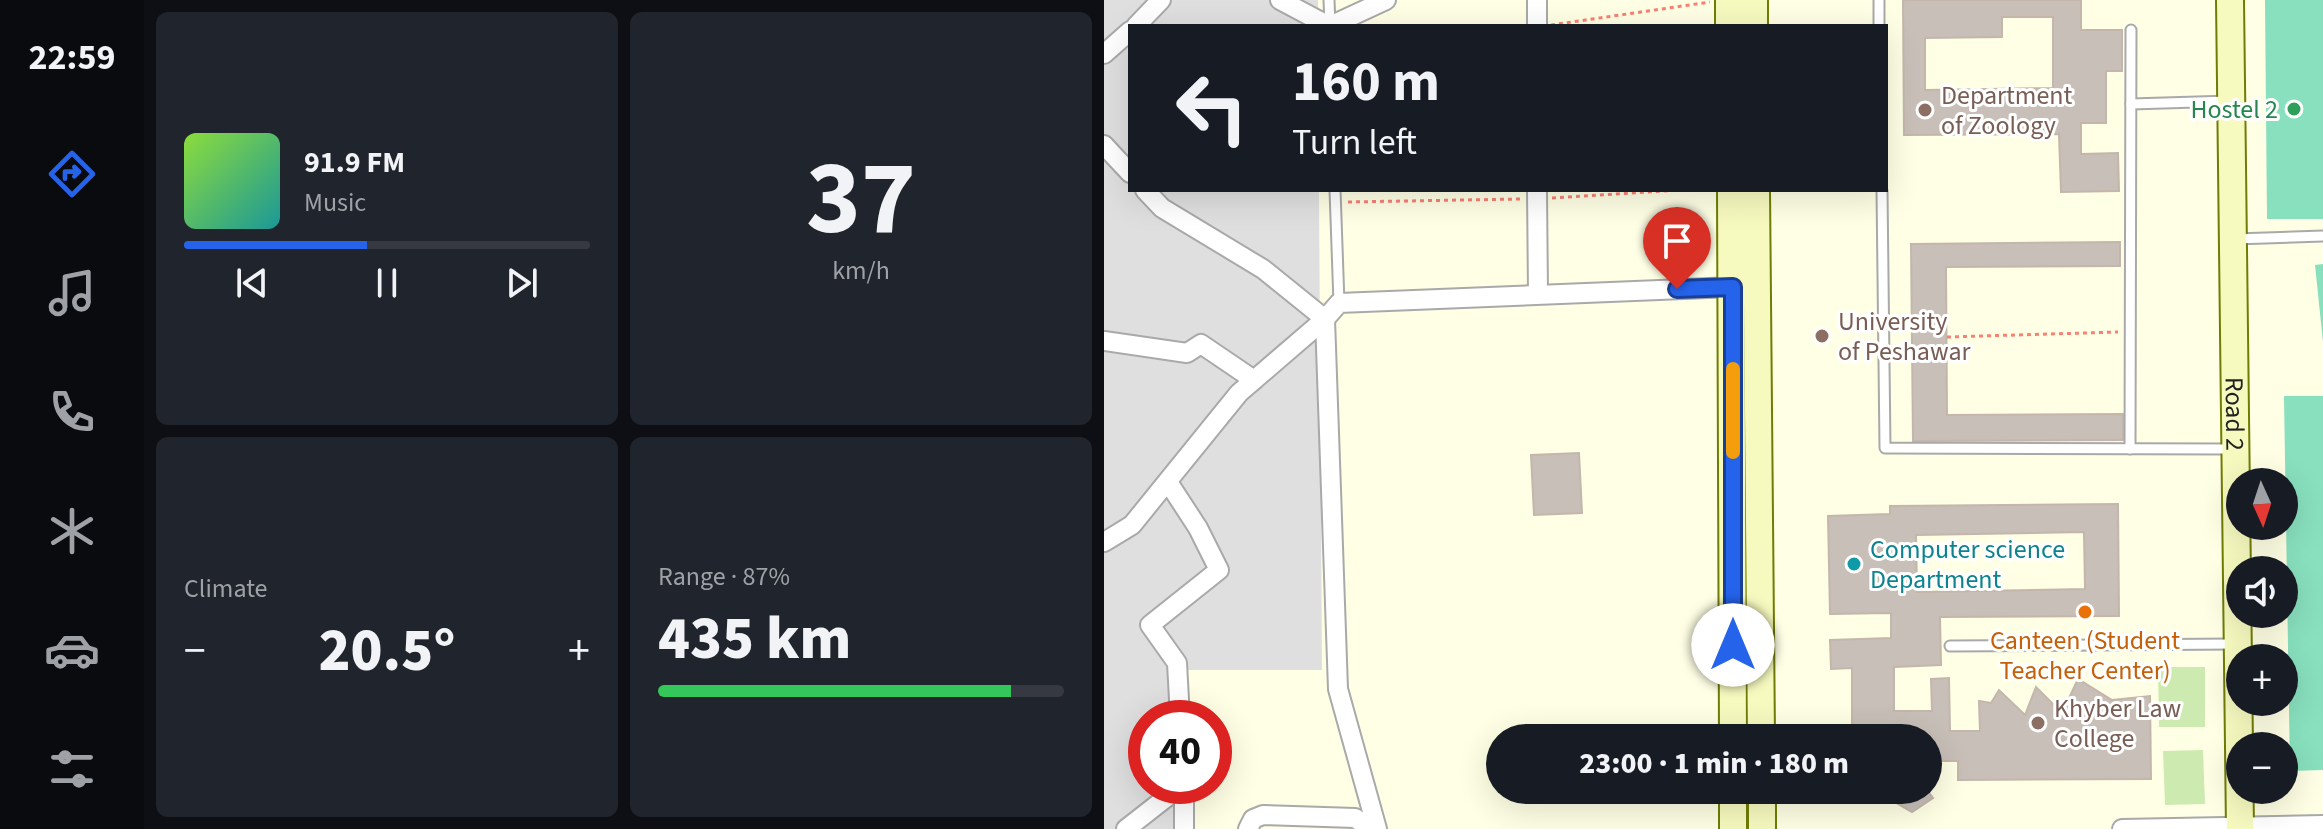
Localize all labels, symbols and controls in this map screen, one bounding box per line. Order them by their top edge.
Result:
text: 22:59 [29,32,115,83]
text: 160 m [1292,43,1440,122]
icon: left [1160,56,1264,160]
place label: Department of Zoology [1941,77,2073,144]
place label: Hostel 2 [2191,91,2278,128]
marker: Hostel 2 [2285,100,2303,118]
marker: Department of Zoology [1916,101,1934,119]
text: Turn left [1292,117,1417,168]
text: 37 [806,126,916,274]
text: 91.9 FM [304,141,405,184]
icon: directions [44,146,100,202]
text: Music [304,184,366,221]
pin [1643,207,1711,289]
icon: arrive [1655,219,1699,263]
text: km/h [832,252,890,289]
icon: previous [230,261,274,305]
icon: pause [365,261,409,305]
icon: next [500,261,544,305]
icon: music [44,265,100,321]
place label: University of Peshawar [1838,303,1972,370]
marker: University of Peshawar [1813,327,1831,345]
street label: Road 2 [2216,377,2254,451]
icon: phone [44,384,100,440]
north arrow [2226,468,2298,540]
map controls [2226,468,2298,804]
icon: climate [44,503,100,559]
place label: Computer science Department [1870,531,2065,598]
marker: Computer science Department [1845,555,1863,573]
button: sound [2226,556,2298,628]
text: Range · 87% [658,558,790,595]
text: Climate [184,570,268,607]
text: 435 km [658,597,851,682]
position arrow [1691,603,1775,687]
marker: Canteen (Student Teacher Center) [2076,603,2094,621]
text: 20.5° [319,609,455,694]
text: − [184,620,206,683]
text: + [568,620,590,683]
icon: car [44,622,100,678]
place label: Canteen (Student Teacher Center) [1990,622,2180,689]
button: + [2226,644,2298,716]
place label: Khyber Law College [2054,690,2182,757]
speed limit sign: 40 [1128,700,1232,804]
marker: Khyber Law College [2029,714,2047,732]
button: − [2226,732,2298,804]
icon: filters [44,741,100,797]
text: 23:00 · 1 min · 180 m [1579,742,1849,785]

